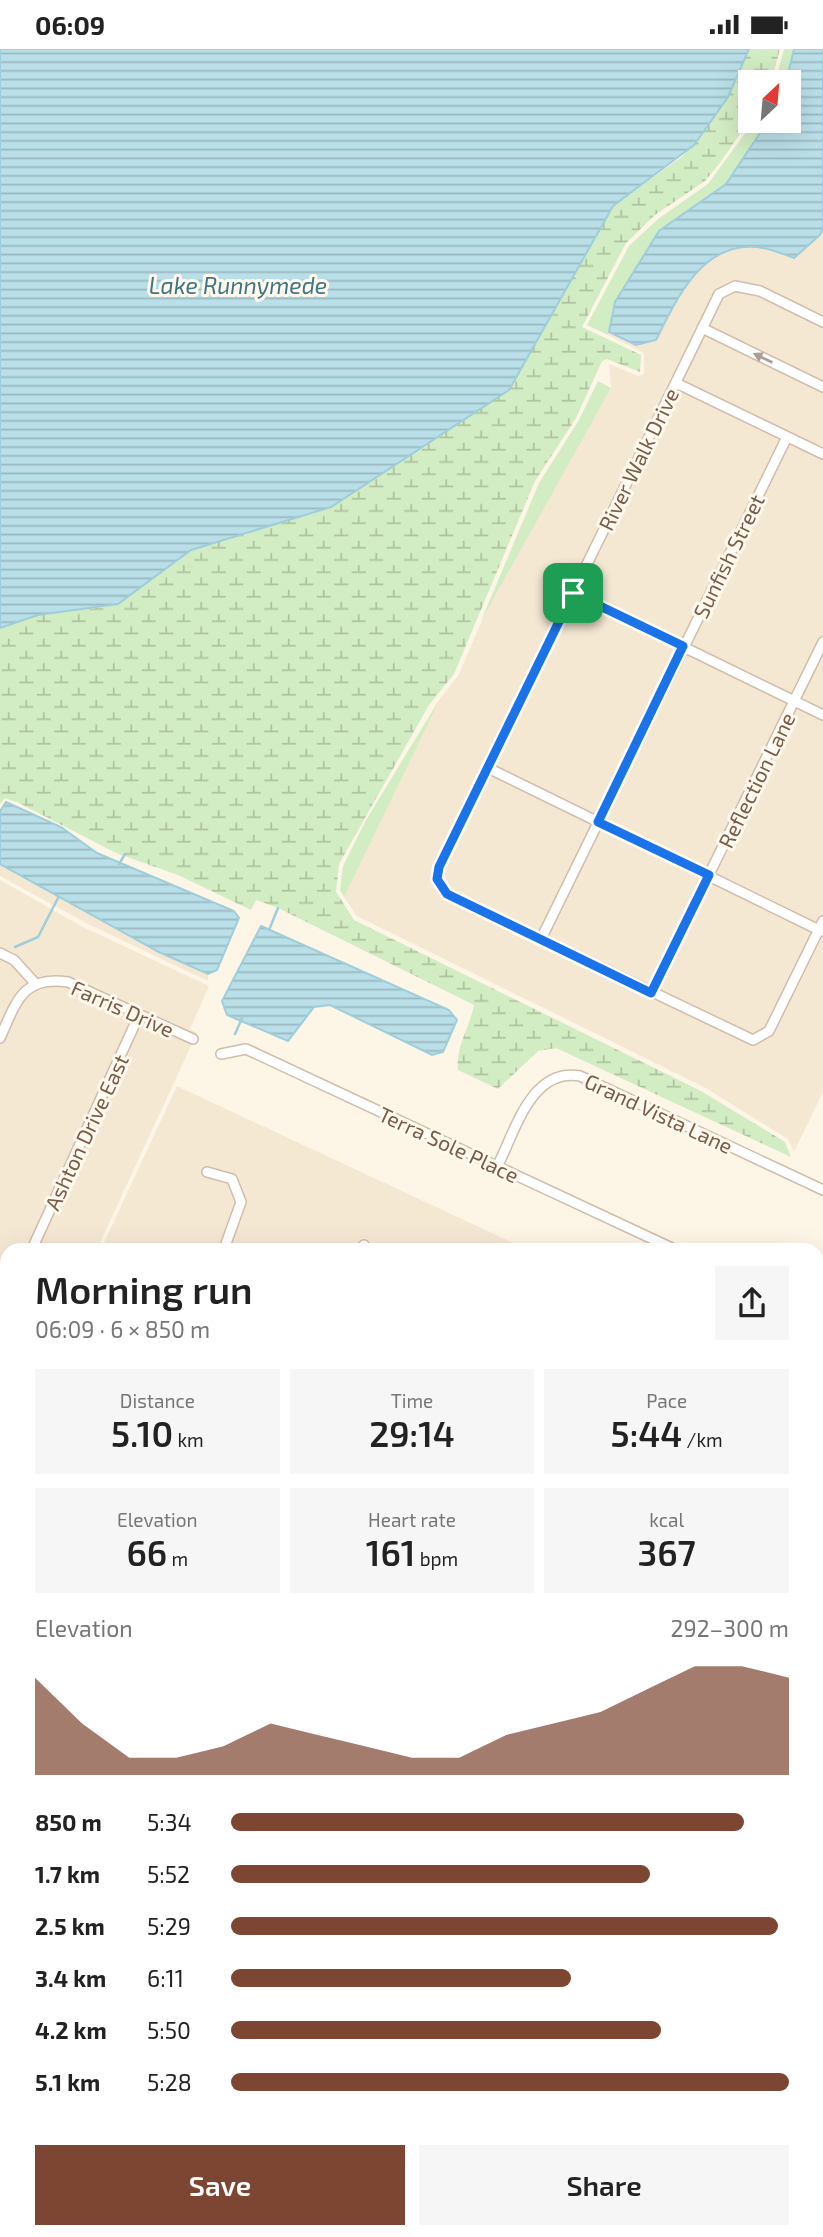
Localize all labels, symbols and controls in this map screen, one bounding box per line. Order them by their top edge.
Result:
text: 06:09 [35,9,105,40]
north arrow [738,70,802,133]
map controls [738,70,801,133]
water label: Lake Runnymede [149,271,327,299]
one-way arrow [753,352,773,363]
street label: River Walk Drive [593,384,683,534]
street label: Sunfish Street [687,490,769,622]
pin [543,563,603,623]
icon: arrive [554,574,592,612]
street label: Reflection Lane [712,708,800,852]
street label: Farris Drive [68,974,178,1042]
street label: Ashton Drive East [39,1050,133,1214]
street label: Grand Vista Lane [581,1068,737,1158]
street label: Terra Sole Place [375,1101,523,1187]
text: Morning run [35,1266,253,1312]
button: share [715,1266,789,1340]
text: 06:09 · 6 × 850 m [35,1315,210,1343]
text: Distance [120,1389,195,1412]
text: Time [391,1389,433,1412]
text: Pace [646,1389,687,1412]
text: 5.10 [111,1412,173,1454]
text: 29:14 [369,1412,455,1454]
text: 5:44 [611,1412,682,1454]
text: km [173,1428,204,1451]
text: /km [682,1428,723,1451]
text: Elevation [117,1508,198,1531]
text: Heart rate [368,1508,456,1531]
text: kcal [649,1508,684,1531]
text: 66 [127,1531,167,1573]
text: 161 [366,1531,415,1573]
text: 367 [638,1531,696,1573]
text: m [167,1547,188,1570]
text: bpm [415,1547,458,1570]
text: Elevation [35,1614,133,1642]
text: 292–300 m [671,1614,789,1642]
text: 850 m [35,1808,102,1836]
text: 5:34 [147,1808,192,1836]
text: 1.7 km [35,1860,100,1888]
text: 5:52 [147,1860,190,1888]
text: 2.5 km [35,1912,105,1940]
text: 5:29 [147,1912,191,1940]
text: 3.4 km [35,1964,106,1992]
text: 6:11 [147,1964,184,1992]
text: 4.2 km [35,2016,107,2044]
text: 5:50 [147,2016,191,2044]
text: 5.1 km [35,2068,100,2096]
text: 5:28 [147,2068,192,2096]
button: Save [35,2145,405,2225]
button: Share [419,2145,789,2225]

